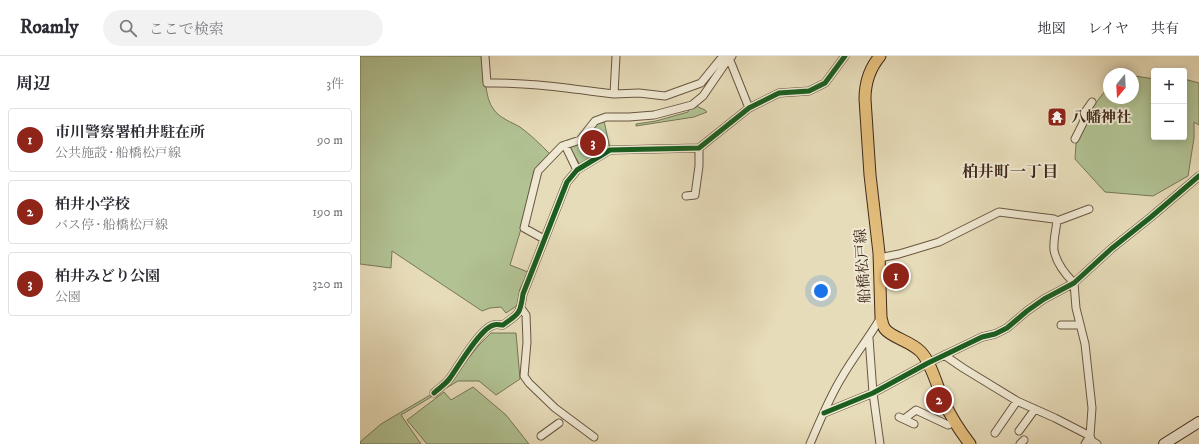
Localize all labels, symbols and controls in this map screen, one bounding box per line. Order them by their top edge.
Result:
search box [103,10,383,46]
text: Roamly [20,16,79,39]
icon: search [117,17,139,39]
text: ここで検索 [149,20,224,39]
text: 地図 [1038,20,1066,38]
text: レイヤ [1088,20,1129,38]
text: 共有 [1151,20,1179,38]
north arrow [1103,68,1139,104]
map controls [1151,68,1187,140]
button: + [1151,68,1187,104]
text: 周辺 [16,73,50,95]
text: 3件 [326,76,344,92]
button: − [1151,104,1187,140]
temple icon: 八幡神社 [1046,106,1068,128]
place label: 八幡神社 [1071,108,1131,127]
text: 市川警察署柏井駐在所 [55,123,205,142]
pin: 3 [580,128,606,158]
text: 1 [28,132,32,148]
text: 90 m [317,132,343,148]
text: 公共施設 · 船橋松戸線 [55,145,181,161]
district label: 柏井町一丁目 [962,162,1058,182]
text: 柏井小学校 [55,195,130,214]
text: 2 [27,204,33,220]
text: 190 m [312,204,343,220]
text: バス停 · 船橋松戸線 [55,217,168,233]
street label: 船橋松戸線 [851,228,875,304]
pin: 1 [883,261,909,291]
text: 柏井みどり公園 [55,267,160,286]
text: 3 [28,276,32,292]
text: 320 m [312,276,343,292]
your location [811,281,831,301]
text: 公園 [55,289,81,305]
pin: 2 [926,385,952,415]

